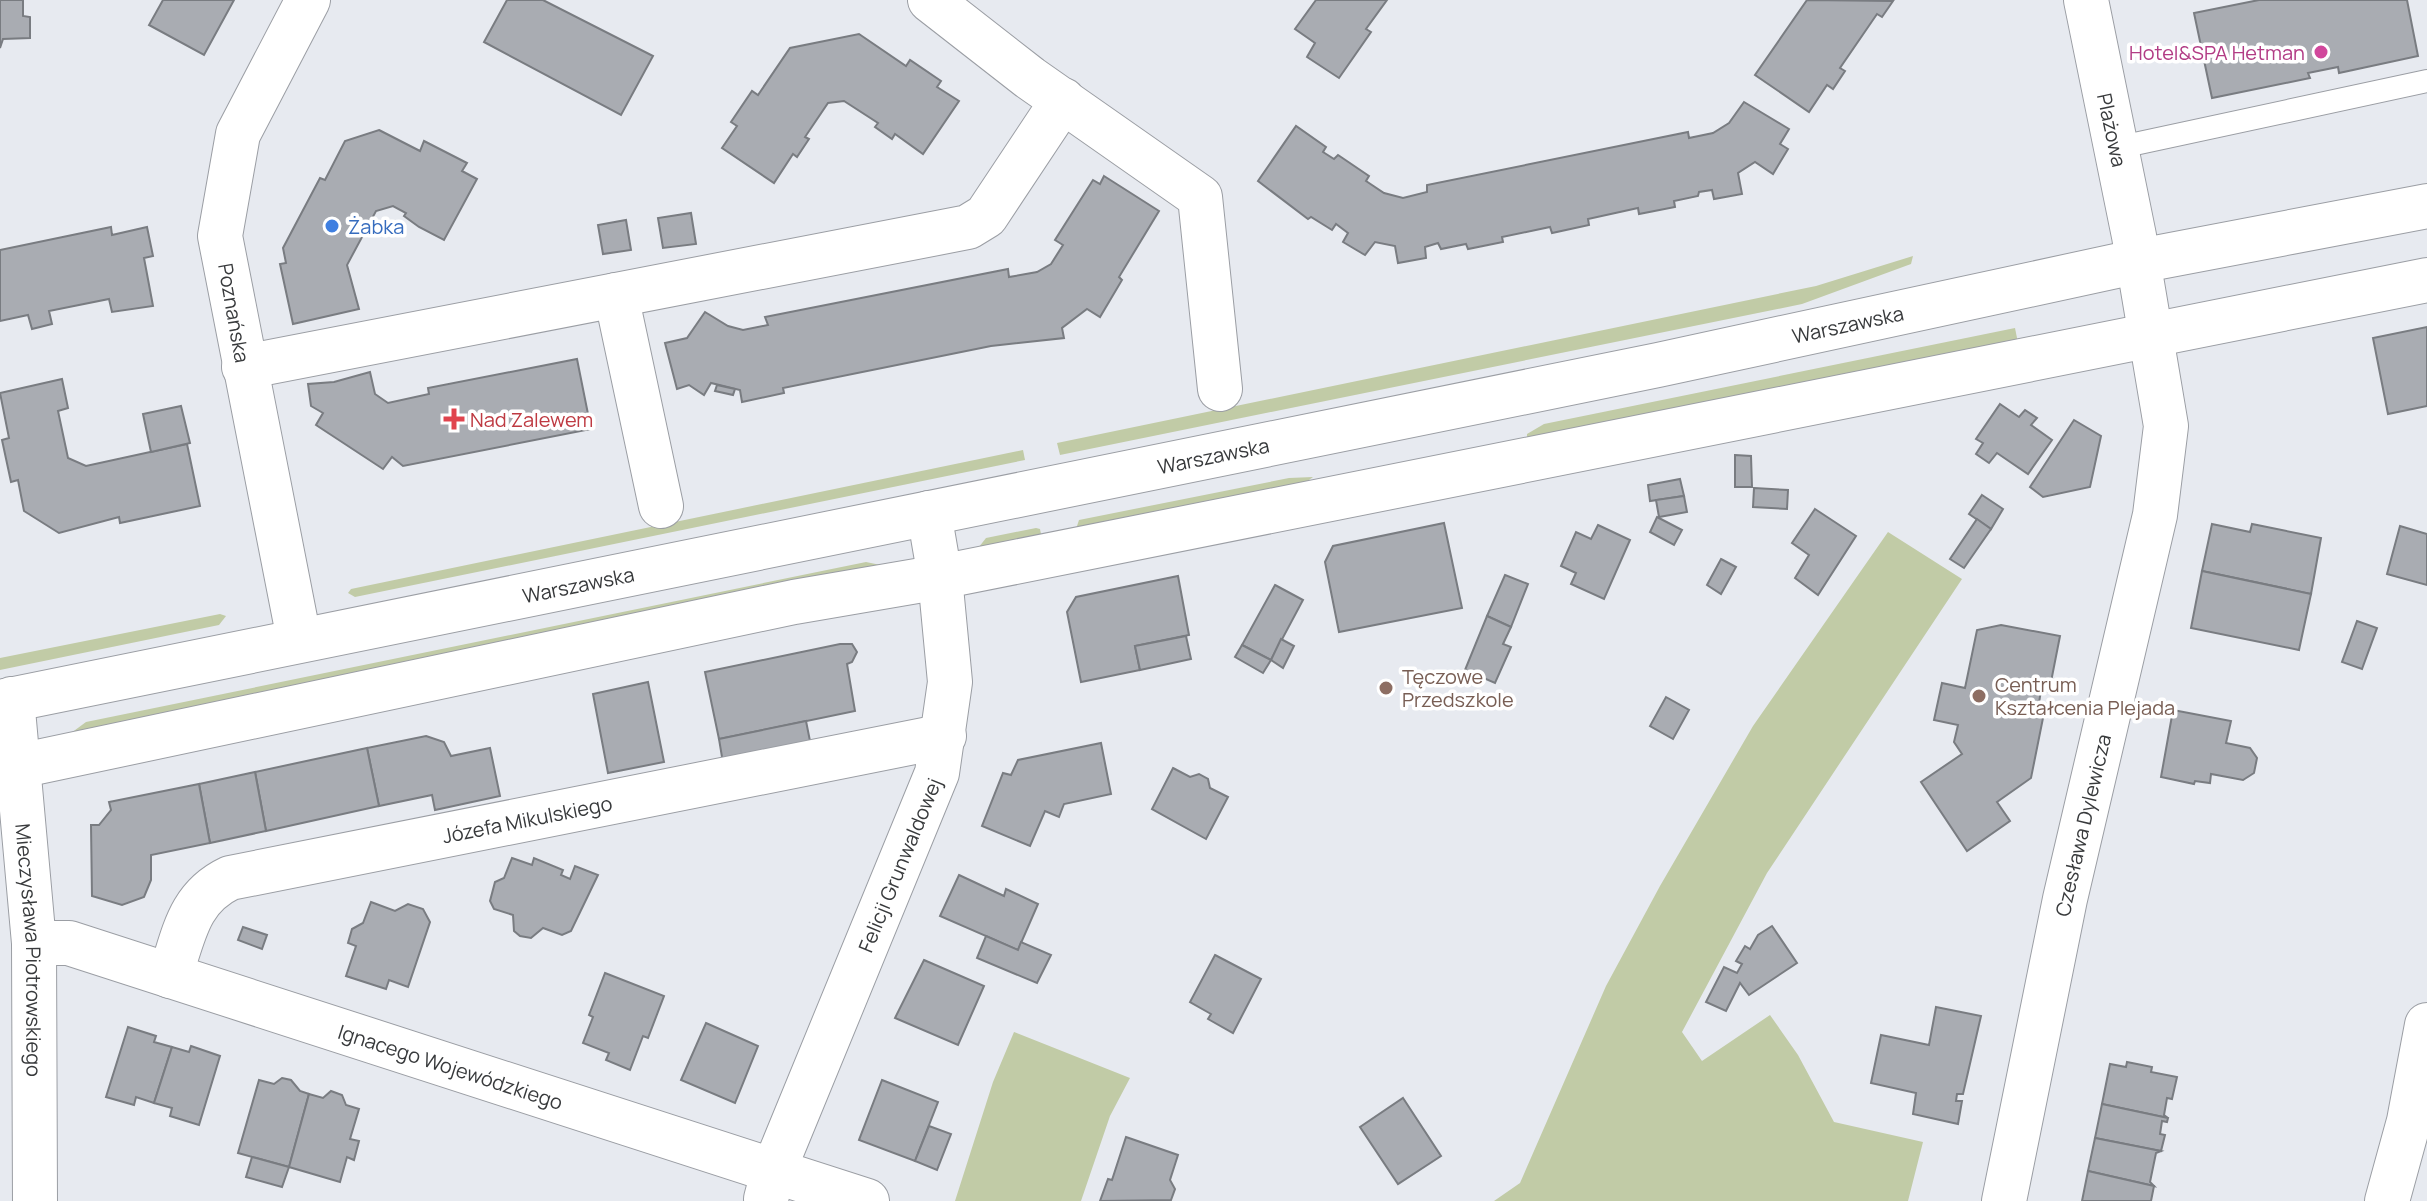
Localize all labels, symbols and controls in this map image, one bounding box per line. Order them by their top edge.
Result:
place label: Hotel&SPA Hetman [2129,39,2305,66]
marker: Hotel&SPA Hetman [2312,43,2330,61]
street label: Plażowa [2091,91,2133,169]
place label: Żabka [348,213,404,240]
marker: Żabka [323,217,341,235]
street label: Poznańska [212,261,256,365]
street label: Warszawska [1789,299,1906,349]
place label: Nad Zalewem [470,406,593,433]
marker: Nad Zalewem [445,410,463,428]
street label: Warszawska [1155,431,1271,480]
street label: Warszawska [520,560,636,609]
place label: Tęczowe Przedszkole [1402,663,1514,713]
place label: Centrum Kształcenia Plejada [1995,671,2175,721]
marker: Tęczowe Przedszkole [1377,679,1395,697]
marker: Centrum Kształcenia Plejada [1970,687,1988,705]
street label: Czesława Dylewicza [2048,731,2117,919]
street label: Felicji Grunwaldowej [851,774,947,956]
street label: Józefa Mikulskiego [440,789,615,849]
street label: Mieczysława Piotrowskiego [10,822,48,1077]
street label: Ignacego Wojewódzkiego [335,1017,566,1115]

